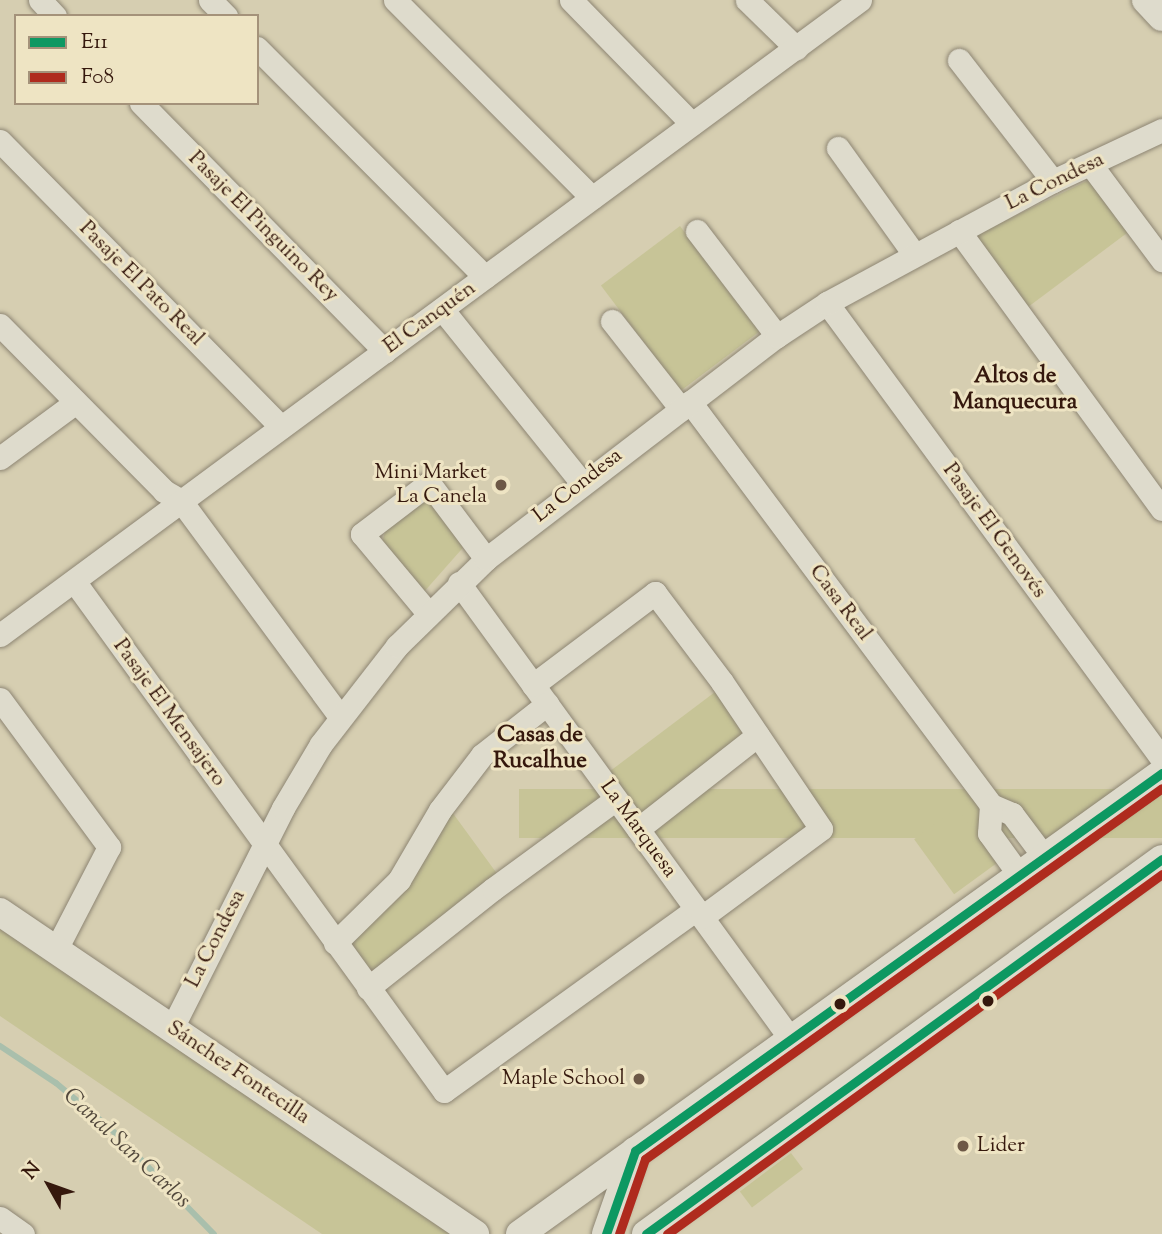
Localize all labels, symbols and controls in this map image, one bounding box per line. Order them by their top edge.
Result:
legend [14,14,259,105]
text: E11 [81,28,108,58]
text: F08 [81,63,114,93]
street label: Pasaje El Pinguino Rey [182,146,344,308]
street label: La Condesa [1002,147,1108,217]
street label: Pasaje El Pato Real [73,216,209,352]
street label: El Canquén [379,276,481,360]
district label: Altos de Manquecura [953,363,1077,417]
street label: La Condesa [528,443,628,529]
street label: Pasaje El Genovés [937,459,1051,603]
place label: Mini Market La Canela [375,460,487,510]
marker: Mini Market La Canela [493,477,509,493]
street label: Casa Real [803,560,877,646]
street label: Pasaje El Mensajero [107,634,231,792]
district label: Casas de Rucalhue [493,722,587,776]
street label: La Marquesa [594,775,682,883]
street label: La Condesa [181,886,251,992]
unlabelled marker [981,994,995,1008]
unlabelled marker [833,997,847,1011]
street label: Sánchez Fontecilla [162,1016,314,1130]
place label: Maple School [502,1066,625,1092]
marker: Maple School [631,1071,647,1087]
water label: Canal San Carlos [57,1083,195,1215]
place label: Lider [977,1133,1025,1159]
marker: Lider [955,1138,971,1154]
north arrow [14,1150,84,1220]
text: N [17,1157,48,1186]

